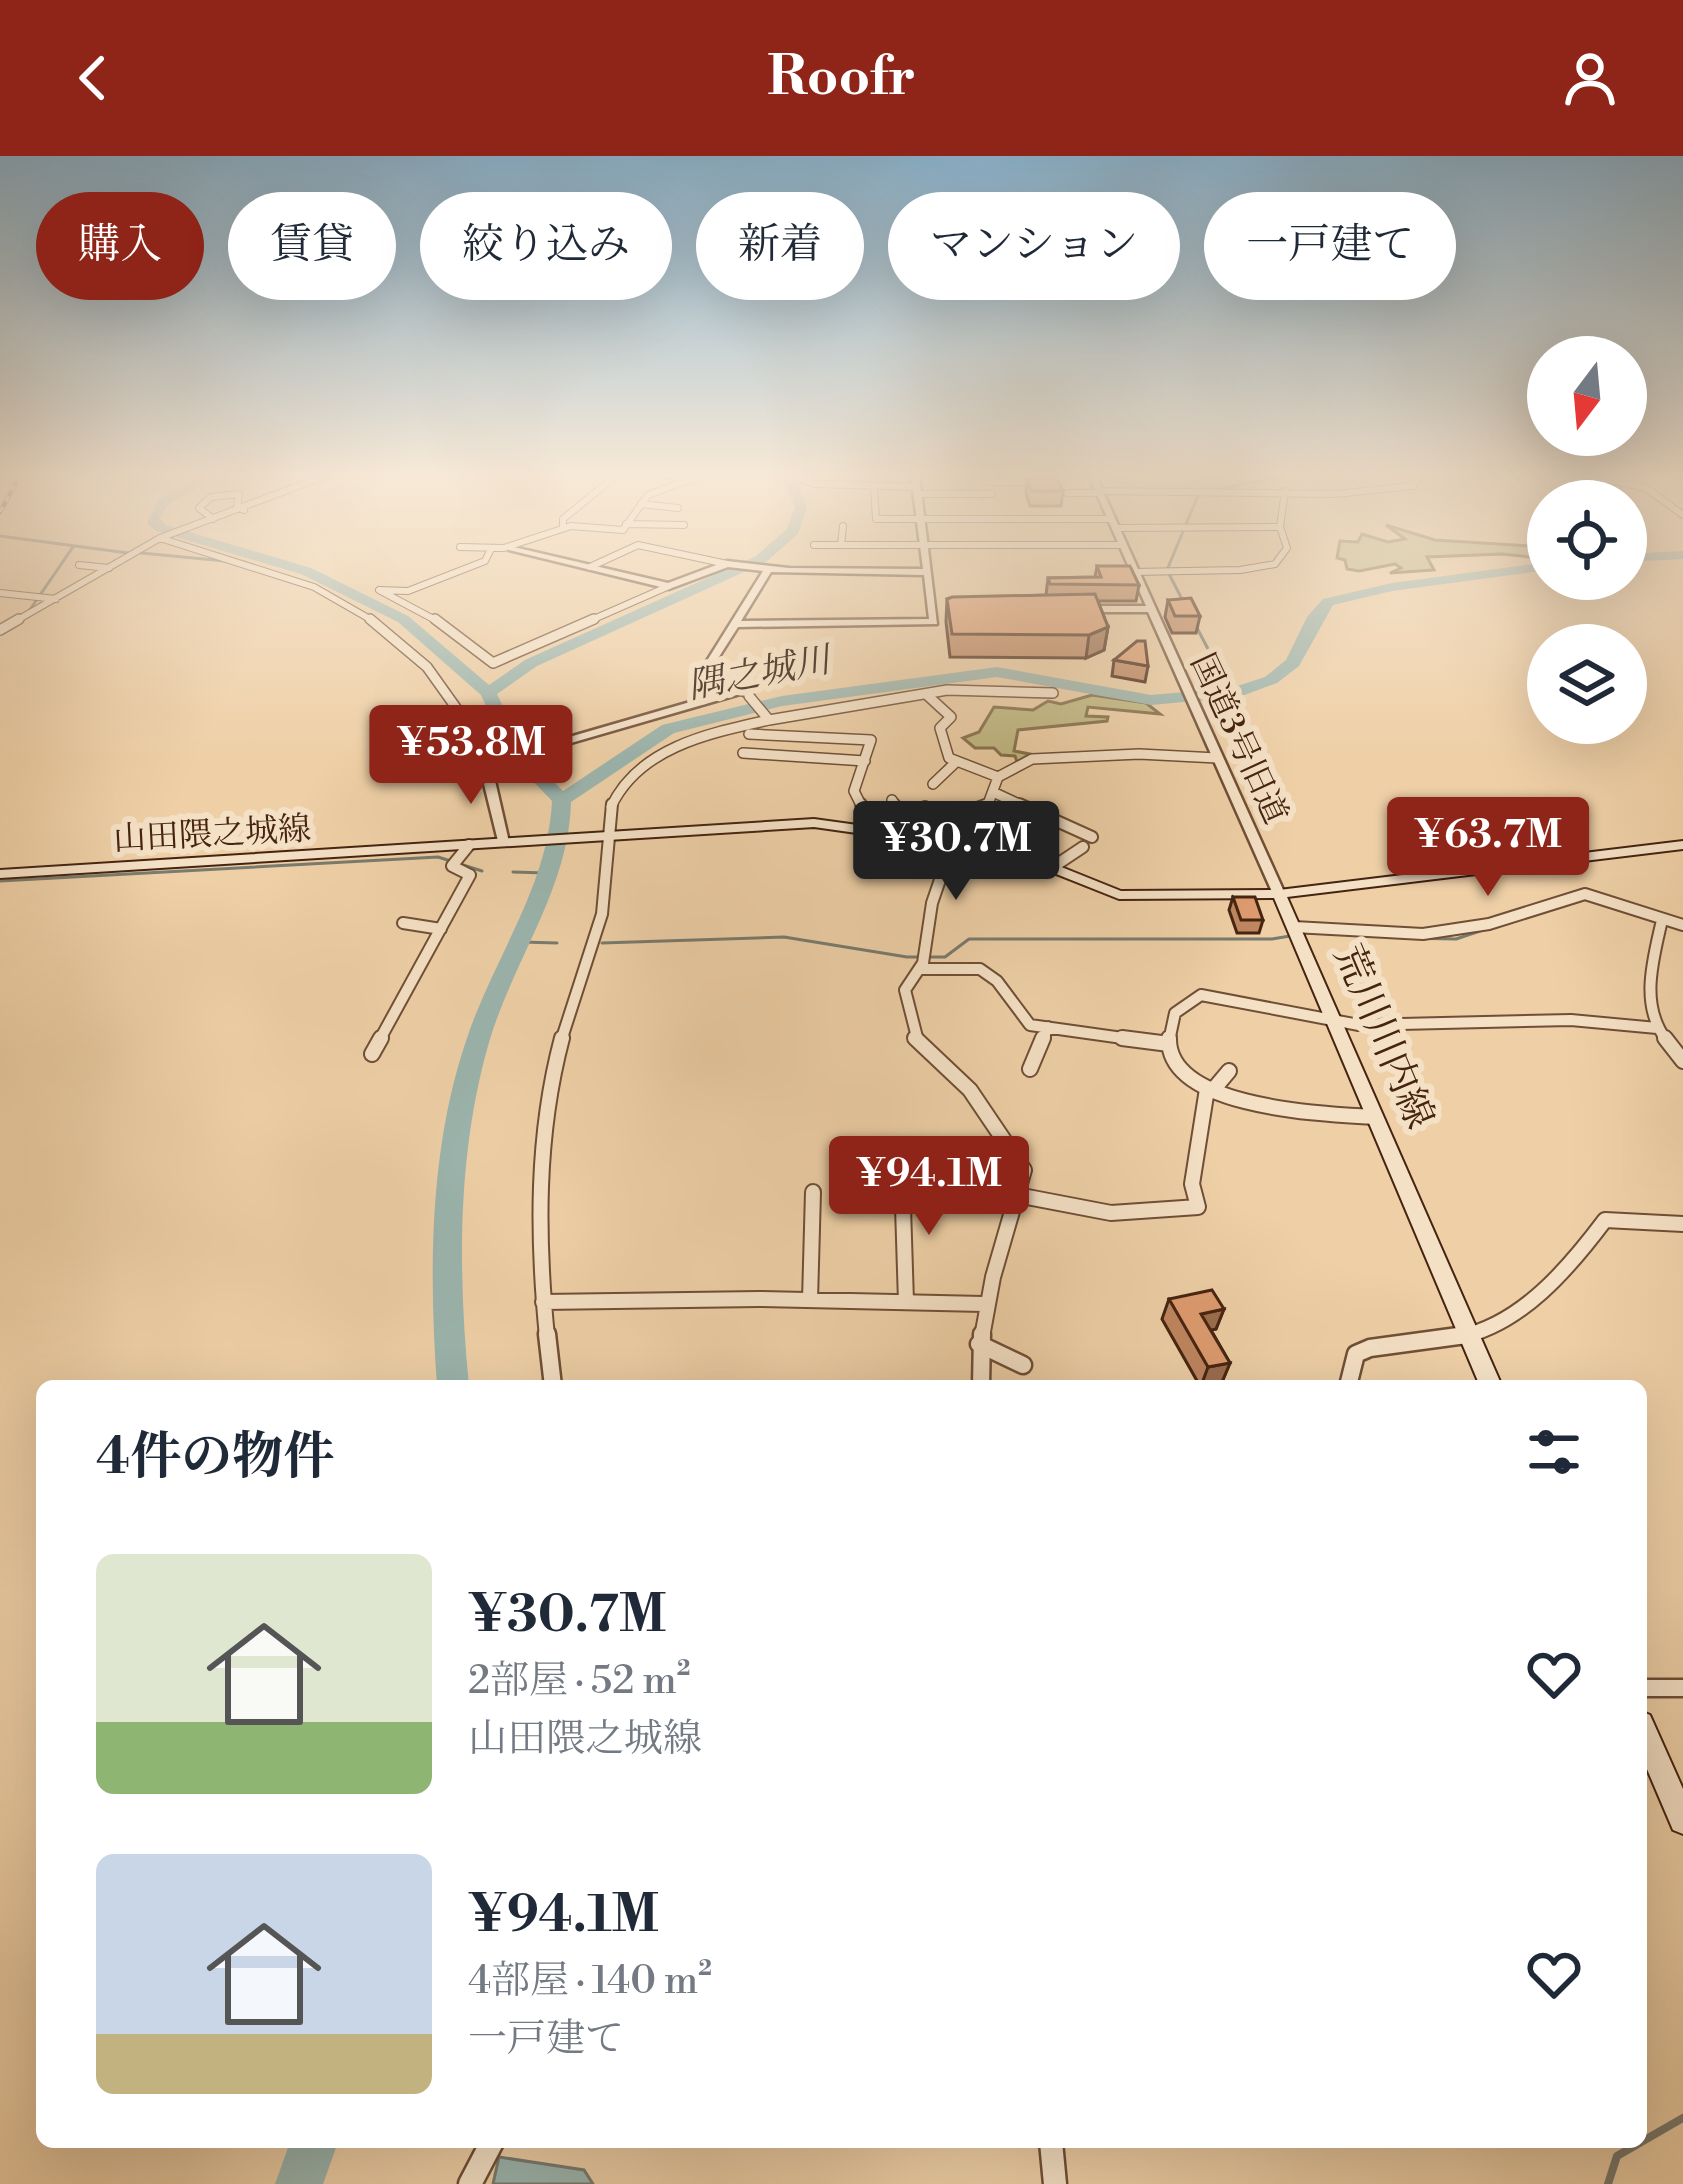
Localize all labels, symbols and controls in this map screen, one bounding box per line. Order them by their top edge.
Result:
text: Roofr [767,44,916,112]
icon: back [60,45,126,111]
icon: person [1557,45,1623,111]
chip: 購入 [36,192,204,300]
chip: 賃貸 [228,192,396,300]
chip: 絞り込み [420,192,672,300]
chip: 新着 [696,192,864,300]
chip: マンション [888,192,1180,300]
chip: 一戸建て [1204,192,1456,300]
north arrow [1527,336,1647,456]
map controls [1527,336,1647,744]
button: locate [1527,480,1647,600]
button: layers [1527,624,1647,744]
water label: 隅之城川 [684,637,838,710]
street label: 国道3号旧道 [1181,647,1295,831]
pin: ¥53.8M [373,705,569,807]
text: ¥53.8M [396,719,546,768]
pin: ¥63.7M [1390,797,1586,899]
pin: ¥30.7M [858,801,1054,903]
street label: 山田隈之城線 [112,809,312,861]
text: ¥63.7M [1414,811,1562,860]
text: ¥30.7M [880,815,1032,864]
street label: 荒川川内線 [1322,938,1444,1136]
pin: ¥94.1M [831,1136,1027,1238]
text: ¥94.1M [856,1150,1002,1199]
icon: filters [1521,1419,1587,1485]
text: 4件の物件 [96,1426,334,1490]
text: ¥30.7M [468,1584,666,1648]
icon: home [192,1602,336,1746]
icon: heart [1521,1641,1587,1707]
text: 2部屋 · 52 m² [468,1657,690,1706]
text: 山田隈之城線 [468,1715,702,1764]
text: ¥94.1M [468,1884,659,1948]
icon: home [192,1902,336,2046]
icon: heart [1521,1941,1587,2007]
text: 4部屋 · 140 m² [468,1957,712,2006]
text: 一戸建て [468,2015,624,2064]

